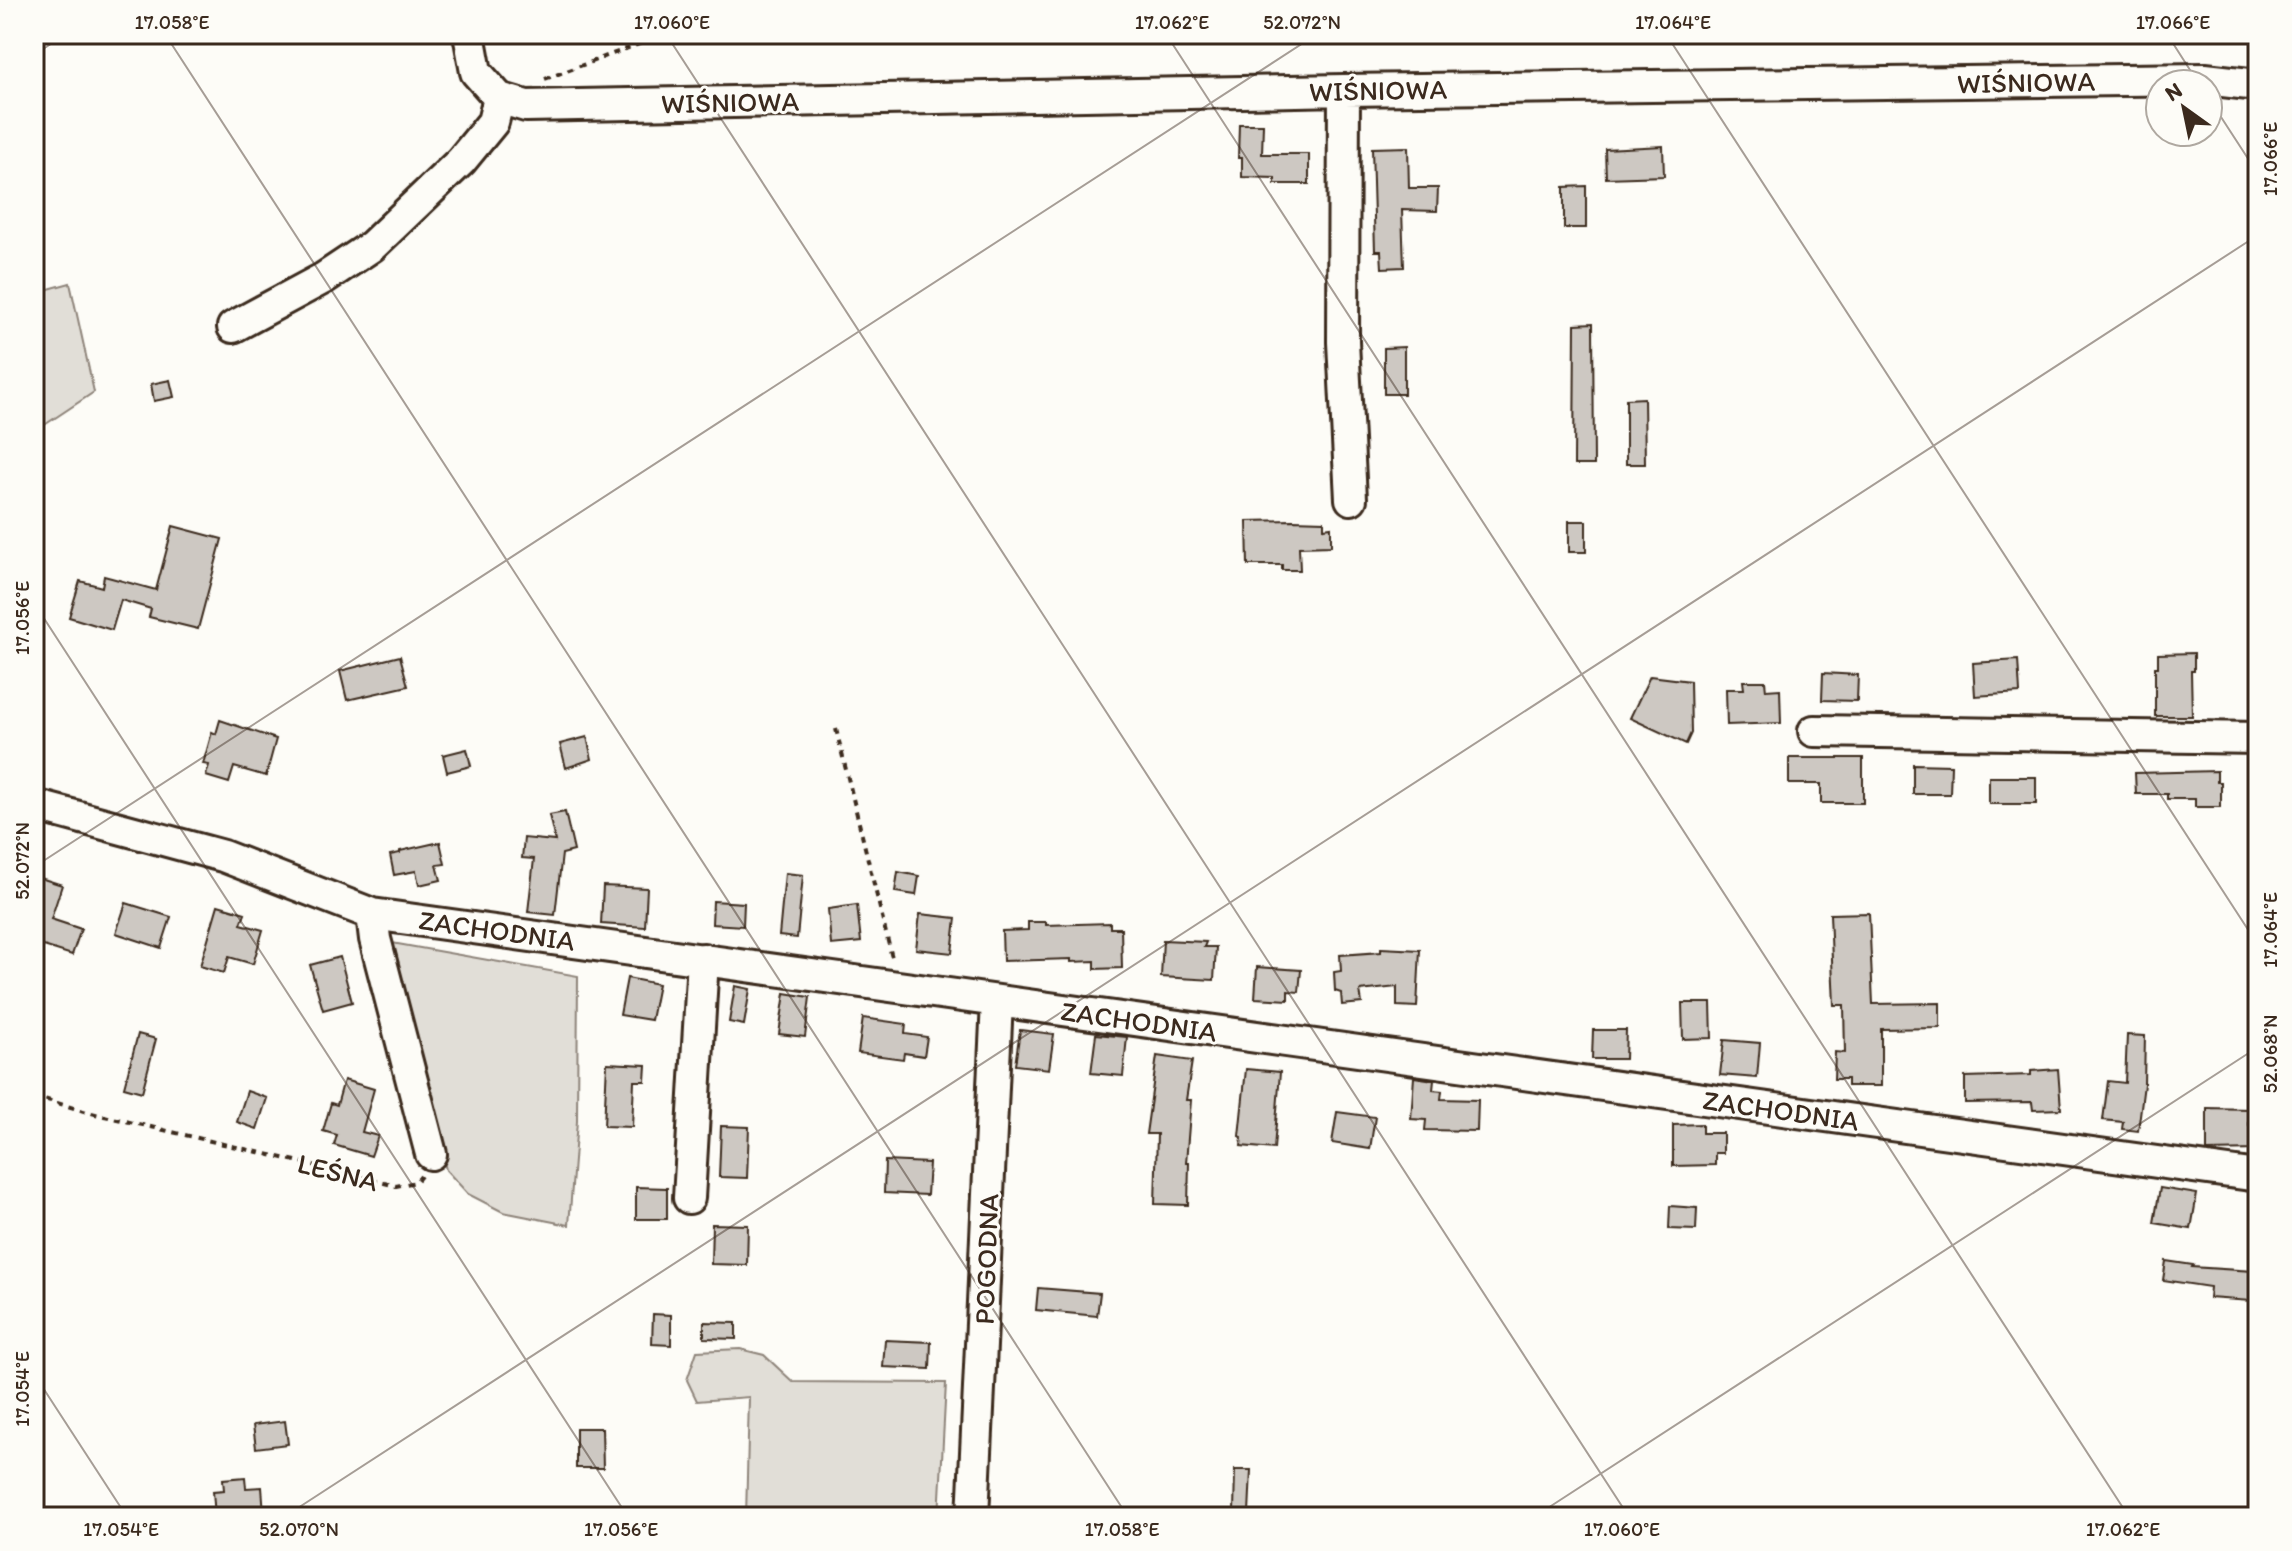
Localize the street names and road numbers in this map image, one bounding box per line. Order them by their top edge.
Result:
street label: WIŚNIOWA [1956,64,2096,100]
street label: WIŚNIOWA [1308,72,1448,108]
street label: WIŚNIOWA [660,84,800,120]
street label: ZACHODNIA [417,902,577,958]
street label: ZACHODNIA [1059,993,1219,1049]
street label: ZACHODNIA [1701,1082,1861,1138]
street label: LEŚNA [294,1146,382,1198]
street label: POGODNA [967,1193,1005,1325]

